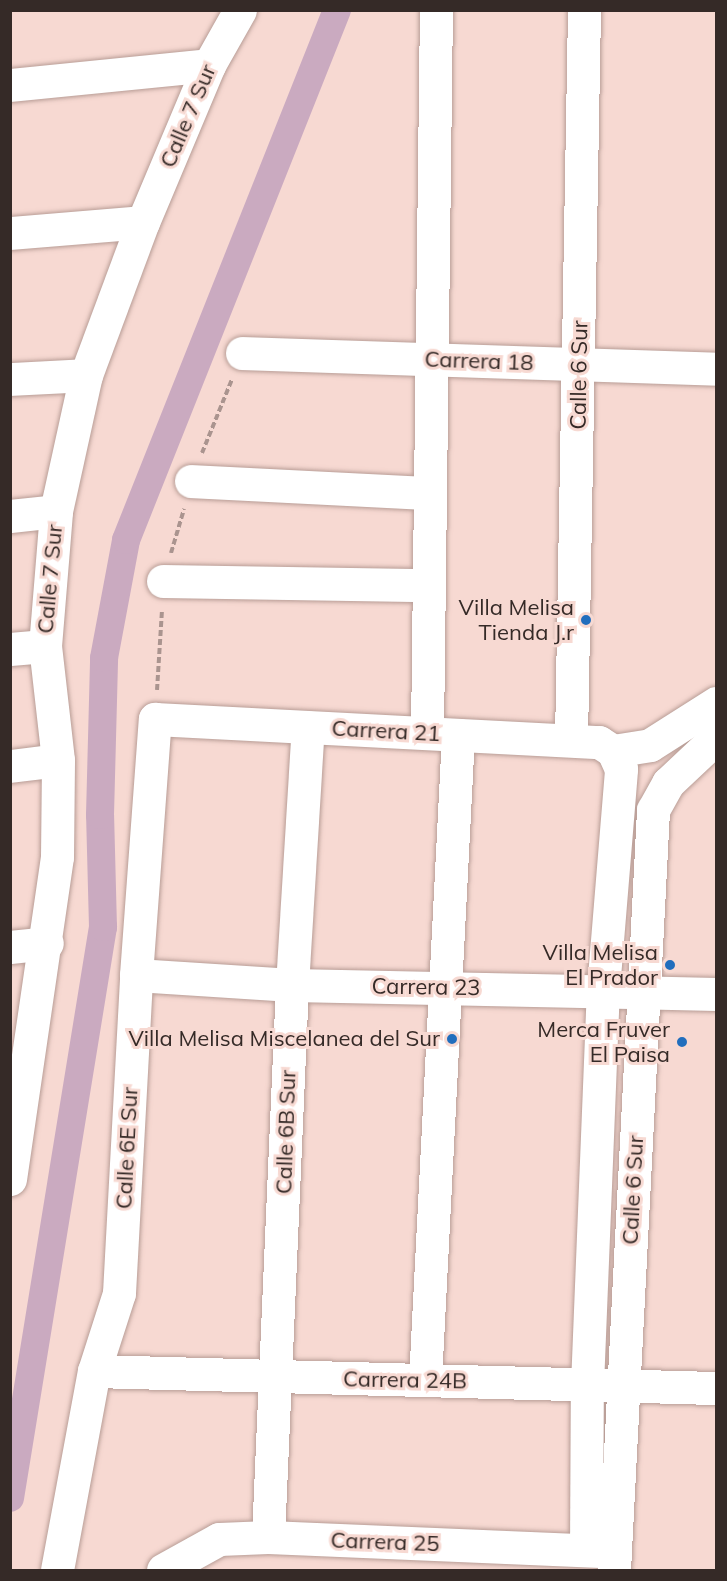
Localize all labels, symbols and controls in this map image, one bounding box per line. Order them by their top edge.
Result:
street label: Calle 7 Sur [154,60,222,172]
street label: Calle 6 Sur [565,320,593,430]
street label: Carrera 18 [424,346,534,376]
street label: Calle 7 Sur [32,523,68,635]
place label: Villa Melisa Tienda J.r [459,594,574,646]
marker: Villa Melisa Tienda J.r [579,613,593,627]
street label: Carrera 21 [331,715,441,747]
place label: Villa Melisa El Prador [543,939,658,990]
marker: Villa Melisa El Prador [663,958,677,972]
street label: Carrera 23 [371,973,481,1001]
place label: Merca Fruver El Paisa [537,1016,670,1068]
place label: Villa Melisa Miscelanea del Sur [128,1026,440,1052]
marker: Villa Melisa Miscelanea del Sur [445,1032,459,1046]
marker: Merca Fruver El Paisa [675,1035,689,1049]
street label: Calle 6B Sur [271,1069,301,1195]
street label: Calle 6E Sur [111,1086,143,1210]
street label: Calle 6 Sur [617,1135,649,1245]
street label: Carrera 24B [343,1366,467,1394]
street label: Carrera 25 [330,1527,440,1557]

